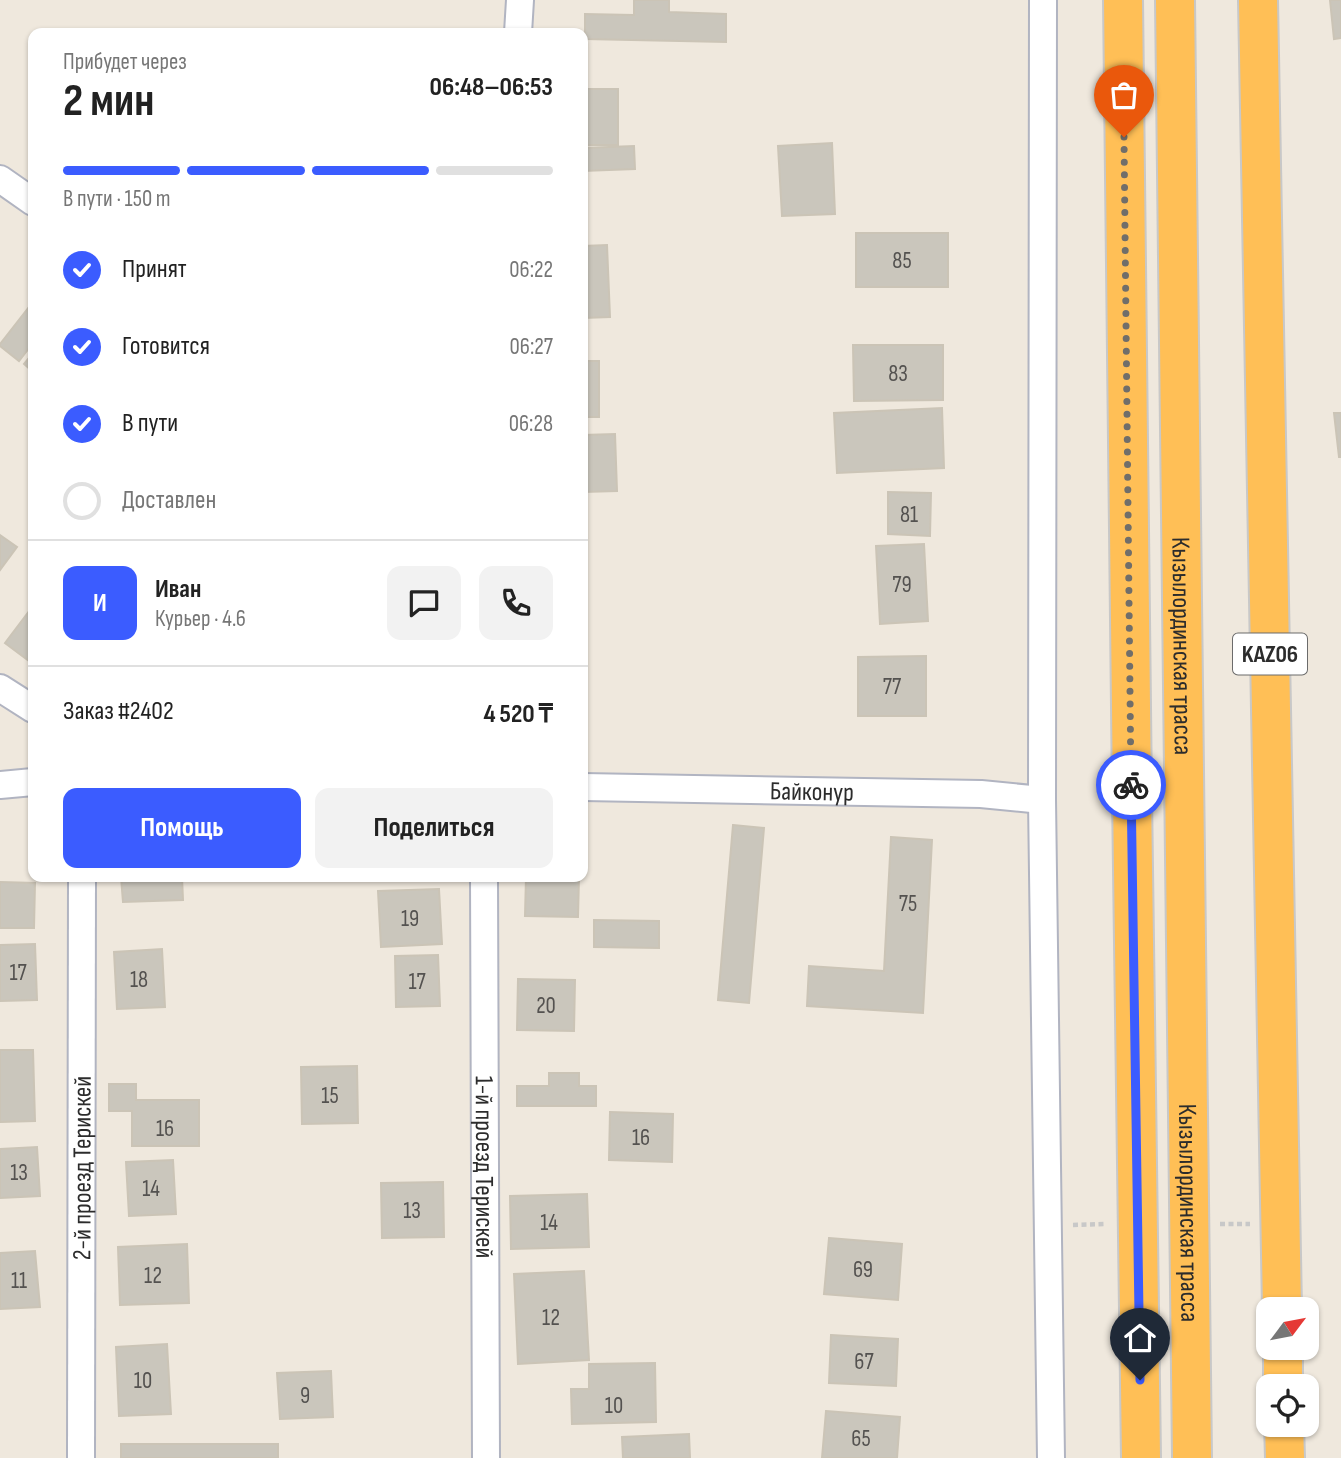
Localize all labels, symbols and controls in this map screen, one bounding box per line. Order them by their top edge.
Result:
text: Прибудет через [63,48,187,76]
pin [1094,65,1154,137]
text: 06:48–06:53 [430,72,553,103]
text: 2 мин [63,74,154,129]
icon: bag [1105,76,1143,114]
text: В пути · 150 m [63,185,171,213]
house number: 85 [892,247,912,275]
icon: check [63,251,101,289]
text: Принят [122,254,187,285]
text: 06:22 [509,256,553,284]
icon: check [63,328,101,366]
text: Готовится [122,331,210,362]
text: 06:27 [510,333,553,361]
house number: 83 [888,360,908,388]
icon: check [63,405,101,443]
text: В пути [122,408,178,439]
text: 06:28 [509,410,553,438]
text: Доставлен [122,485,216,516]
house number: 81 [900,501,918,529]
street label: Кызылординская трасса [1164,537,1198,755]
button: chat [387,566,461,640]
button: phone [479,566,553,640]
house number: 79 [892,571,912,599]
text: Иван [155,574,201,605]
text: И [93,588,107,619]
text: Курьер · 4.6 [155,605,246,633]
road number: KАZ06 [1233,634,1307,674]
house number: 77 [883,673,901,701]
text: Заказ #2402 [63,696,174,727]
text: 4 520 ₸ [483,699,553,730]
courier [1096,750,1166,820]
icon: bike [1112,766,1150,804]
street label: Байконур [770,776,854,809]
button: Помощь [63,788,301,868]
button: Поделиться [315,788,553,868]
house number: 75 [899,890,917,918]
house number: 19 [401,905,419,933]
house number: 17 [9,959,27,987]
house number: 18 [130,966,148,994]
house number: 17 [408,968,426,996]
house number: 20 [536,992,556,1020]
street label: 2-й проезд Терискей [67,1076,99,1260]
street label: 1-й проезд Терискей [468,1076,499,1258]
house number: 15 [321,1082,339,1110]
street label: Кызылординская трасса [1171,1104,1204,1322]
house number: 16 [156,1115,174,1143]
house number: 16 [632,1124,650,1152]
house number: 13 [10,1159,28,1187]
house number: 14 [142,1175,160,1203]
house number: 13 [403,1197,421,1225]
house number: 14 [540,1209,558,1237]
house number: 69 [853,1256,873,1284]
house number: 12 [144,1262,162,1290]
house number: 11 [11,1267,27,1295]
north arrow [1256,1297,1320,1360]
map controls [1256,1297,1319,1437]
house number: 12 [542,1304,560,1332]
pin [1110,1308,1170,1380]
icon: home [1121,1319,1159,1357]
house number: 67 [854,1348,874,1376]
house number: 10 [134,1367,152,1395]
button: locate [1256,1374,1319,1437]
house number: 9 [300,1382,310,1410]
house number: 10 [605,1392,623,1420]
house number: 65 [851,1425,871,1453]

